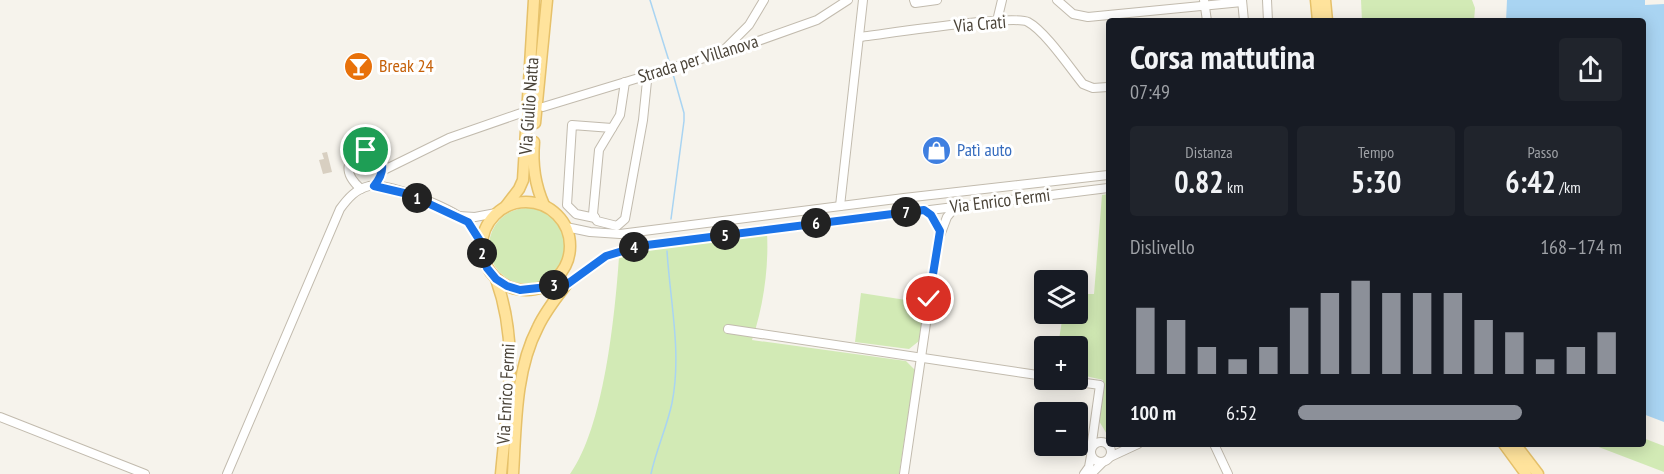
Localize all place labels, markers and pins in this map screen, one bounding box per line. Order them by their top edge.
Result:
bar icon: Break 24 [342,50,374,82]
place label: Break 24 [379,54,434,77]
pin [340,124,391,175]
shop icon: Patì auto [920,134,952,166]
place label: Patì auto [957,138,1012,161]
pin: 1 [402,183,432,213]
pin: 7 [891,197,921,227]
pin: 6 [801,208,831,238]
pin: 5 [710,220,740,250]
pin: 4 [619,232,649,262]
pin: 2 [467,238,497,268]
pin: 3 [539,270,569,300]
pin [903,273,954,324]

